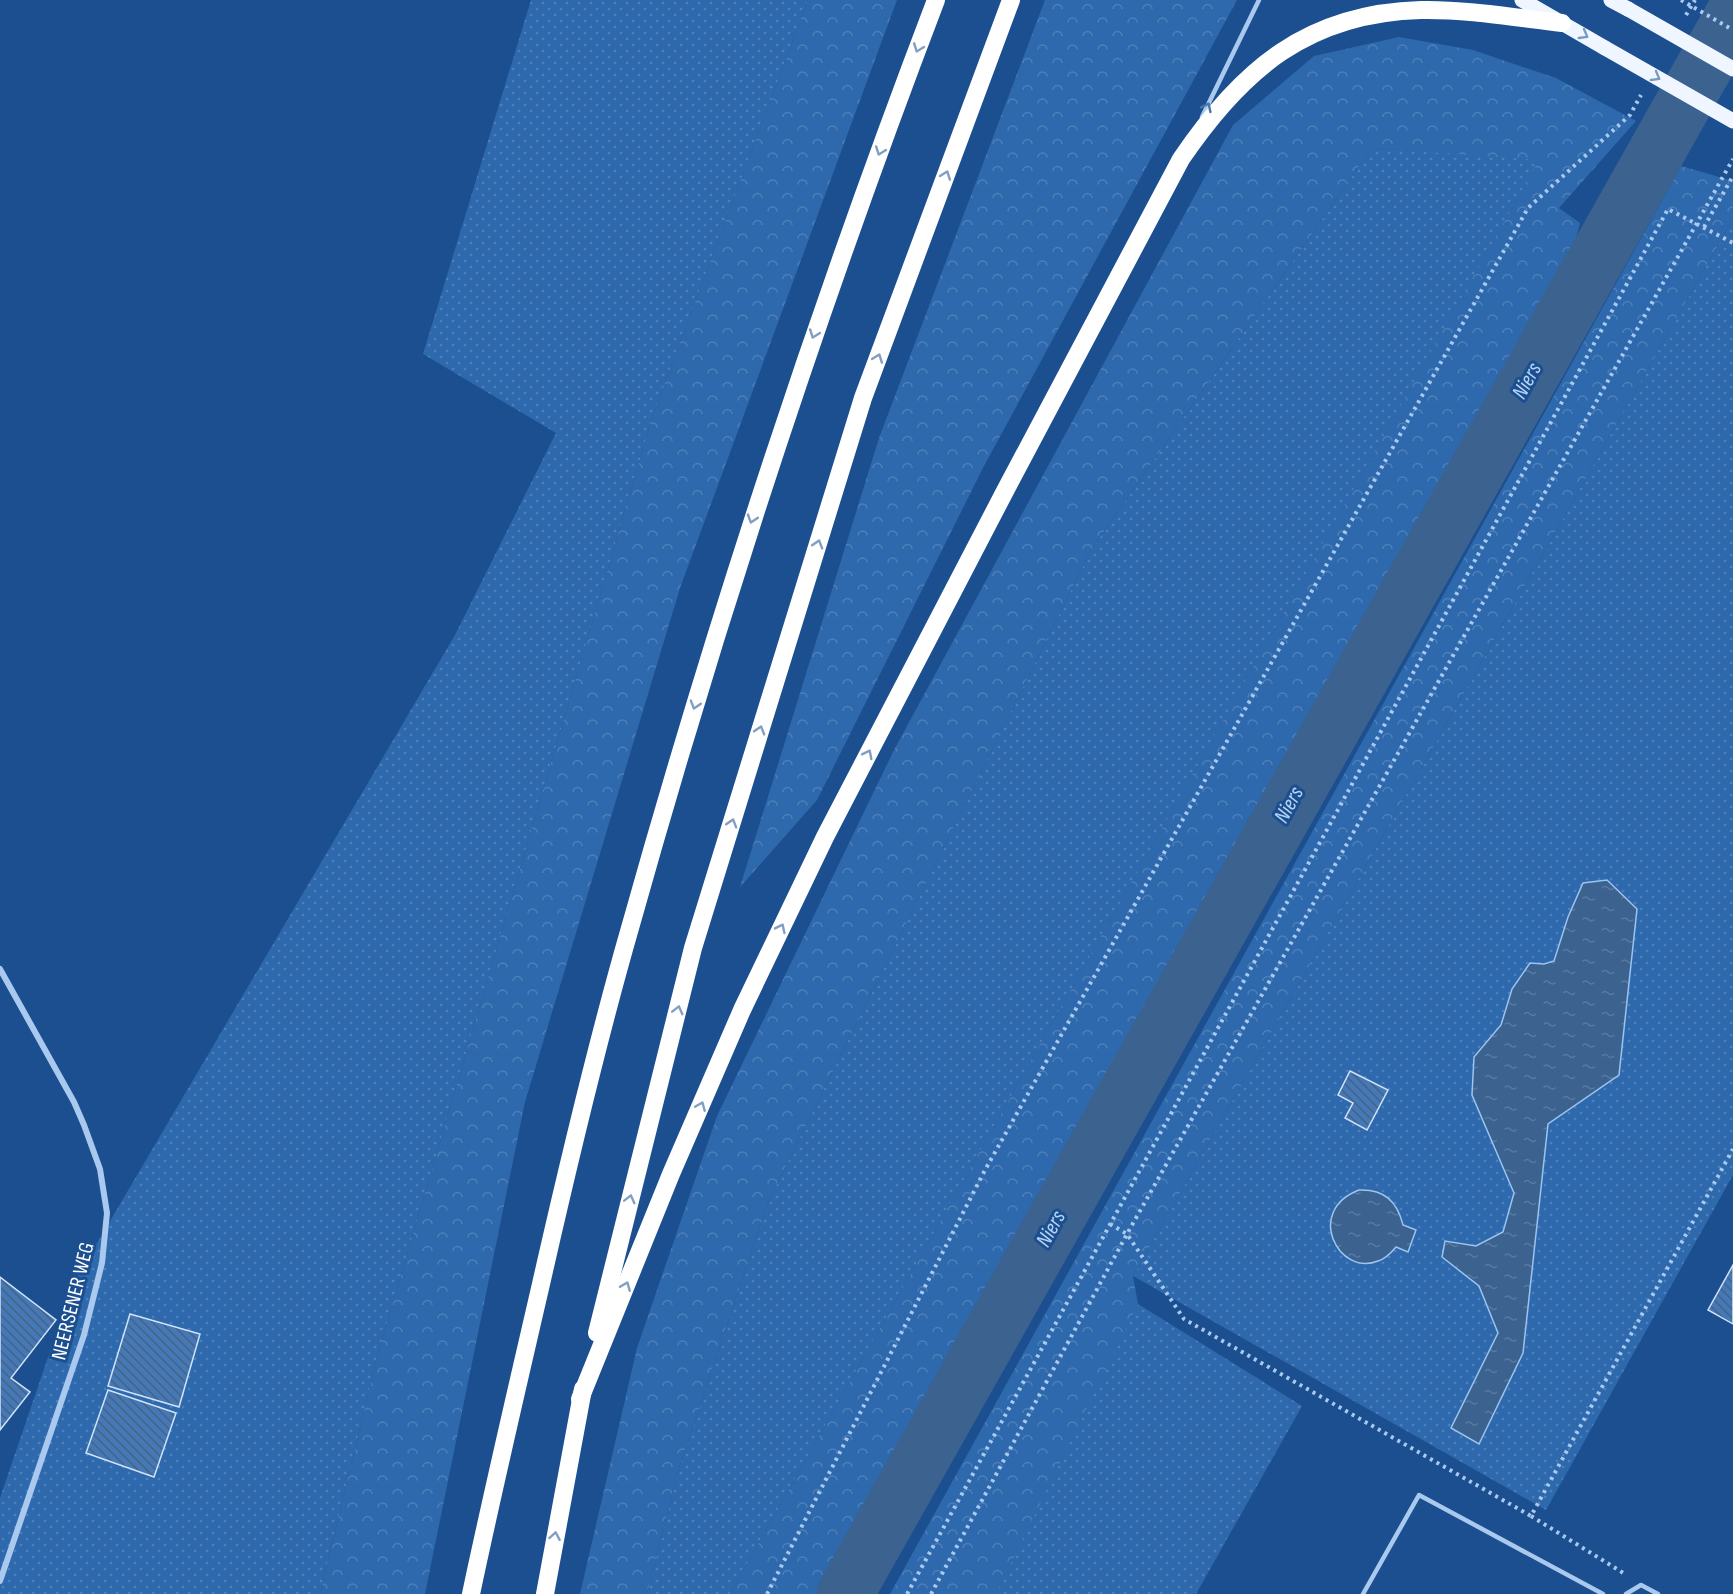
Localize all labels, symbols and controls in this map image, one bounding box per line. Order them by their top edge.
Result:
one-way arrow [1578,28,1588,39]
one-way arrow [912,42,925,53]
one-way arrow [1650,70,1660,81]
one-way arrow [1200,102,1211,113]
one-way arrow [874,145,887,155]
one-way arrow [938,171,951,181]
one-way arrow [809,328,822,339]
one-way arrow [870,353,883,364]
water label: Niers [1506,358,1548,404]
one-way arrow [747,513,759,524]
one-way arrow [811,539,823,550]
one-way arrow [690,699,702,710]
one-way arrow [753,725,765,736]
one-way arrow [861,750,872,760]
water label: Niers [1268,782,1310,828]
one-way arrow [724,818,737,829]
one-way arrow [774,924,786,935]
one-way arrow [670,1005,683,1015]
one-way arrow [694,1101,706,1112]
one-way arrow [623,1194,636,1204]
water label: Niers [1030,1206,1072,1252]
street label: NEERSENER WEG [46,1240,100,1362]
one-way arrow [619,1281,631,1292]
one-way arrow [549,1532,561,1541]

